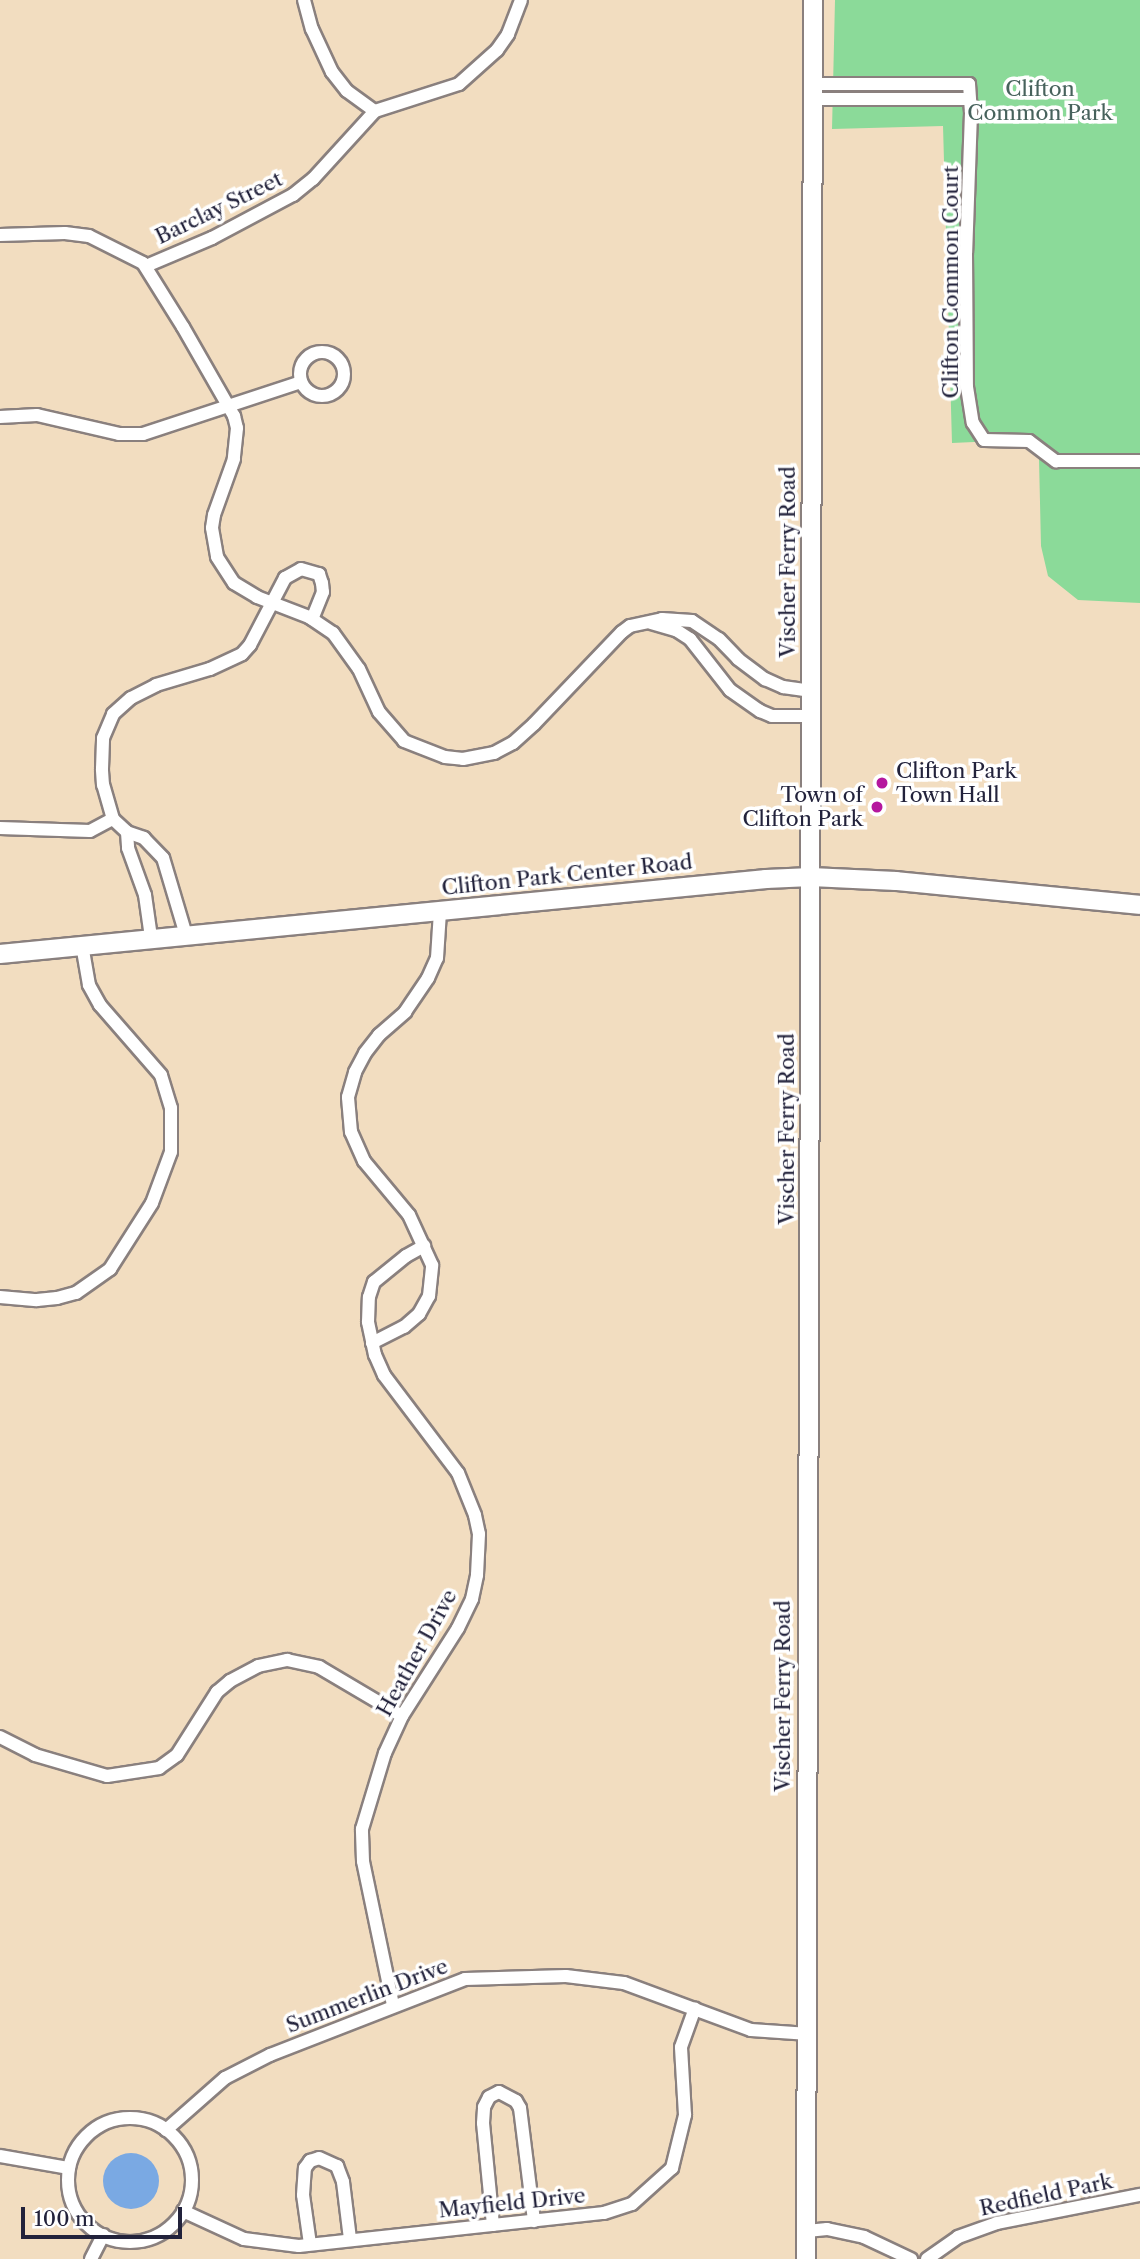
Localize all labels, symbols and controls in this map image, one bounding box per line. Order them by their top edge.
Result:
park label: Clifton Common Park [967,76,1113,126]
street label: Barclay Street [151,166,287,250]
street label: Clifton Common Court [938,166,964,398]
street label: Vischer Ferry Road [775,466,801,658]
place label: Clifton Park Town Hall [896,758,1017,808]
marker: Clifton Park Town Hall [874,775,890,791]
place label: Town of Clifton Park [742,782,863,832]
marker: Town of Clifton Park [869,799,885,815]
street label: Clifton Park Center Road [440,849,694,901]
street label: Vischer Ferry Road [774,1033,800,1225]
street label: Heather Drive [372,1585,462,1721]
street label: Vischer Ferry Road [770,1600,796,1792]
street label: Summerlin Drive [283,1954,451,2038]
street label: Redfield Park [977,2169,1115,2221]
street label: Mayfield Drive [437,2183,587,2223]
scale bar [24,2192,186,2236]
text: 100 m [34,2206,95,2231]

